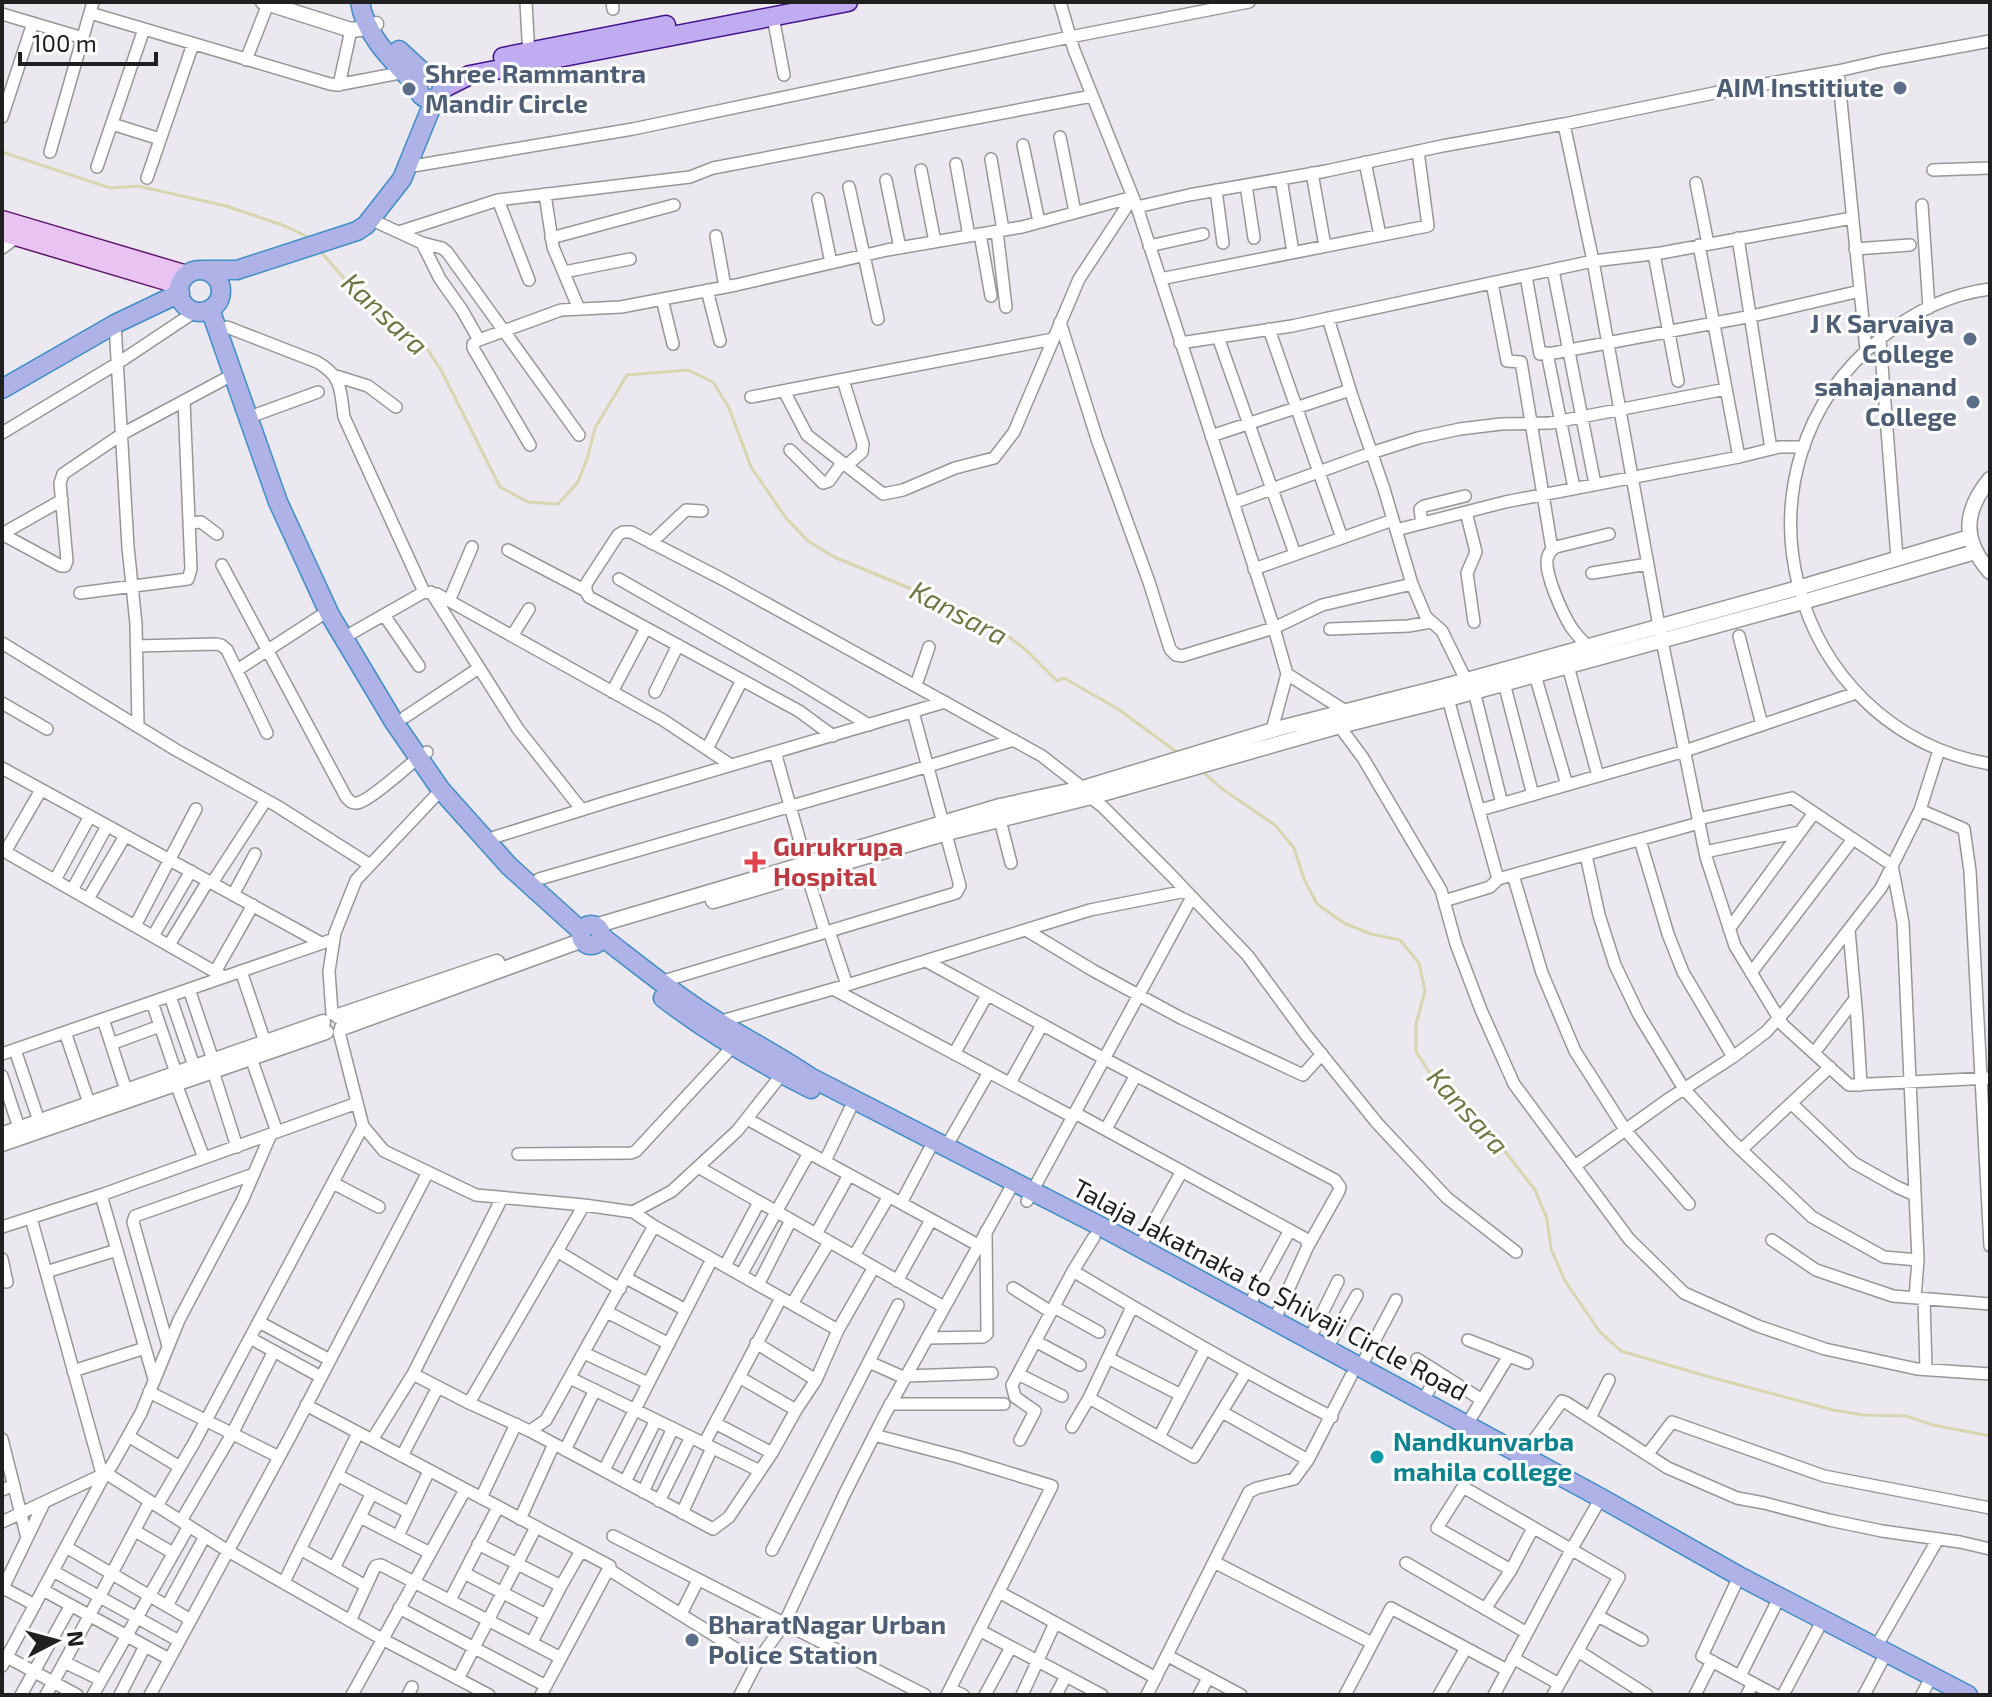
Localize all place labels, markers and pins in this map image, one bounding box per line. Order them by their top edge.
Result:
place label: Shree Rammantra Mandir Circle [425,57,646,118]
place label: AIM Institiute [1717,71,1884,102]
marker: AIM Institiute [1891,79,1909,97]
marker: Shree Rammantra Mandir Circle [400,80,418,98]
place label: J K Sarvaiya College [1810,307,1954,368]
marker: J K Sarvaiya College [1961,330,1979,348]
place label: sahajanand College [1814,370,1957,431]
marker: sahajanand College [1964,393,1982,411]
place label: Gurukrupa Hospital [773,830,903,891]
marker: Gurukrupa Hospital [744,851,766,873]
place label: Nandkunvarba mahila college [1393,1425,1574,1486]
marker: Nandkunvarba mahila college [1368,1448,1386,1466]
place label: BharatNagar Urban Police Station [708,1608,946,1669]
marker: BharatNagar Urban Police Station [683,1631,701,1649]

